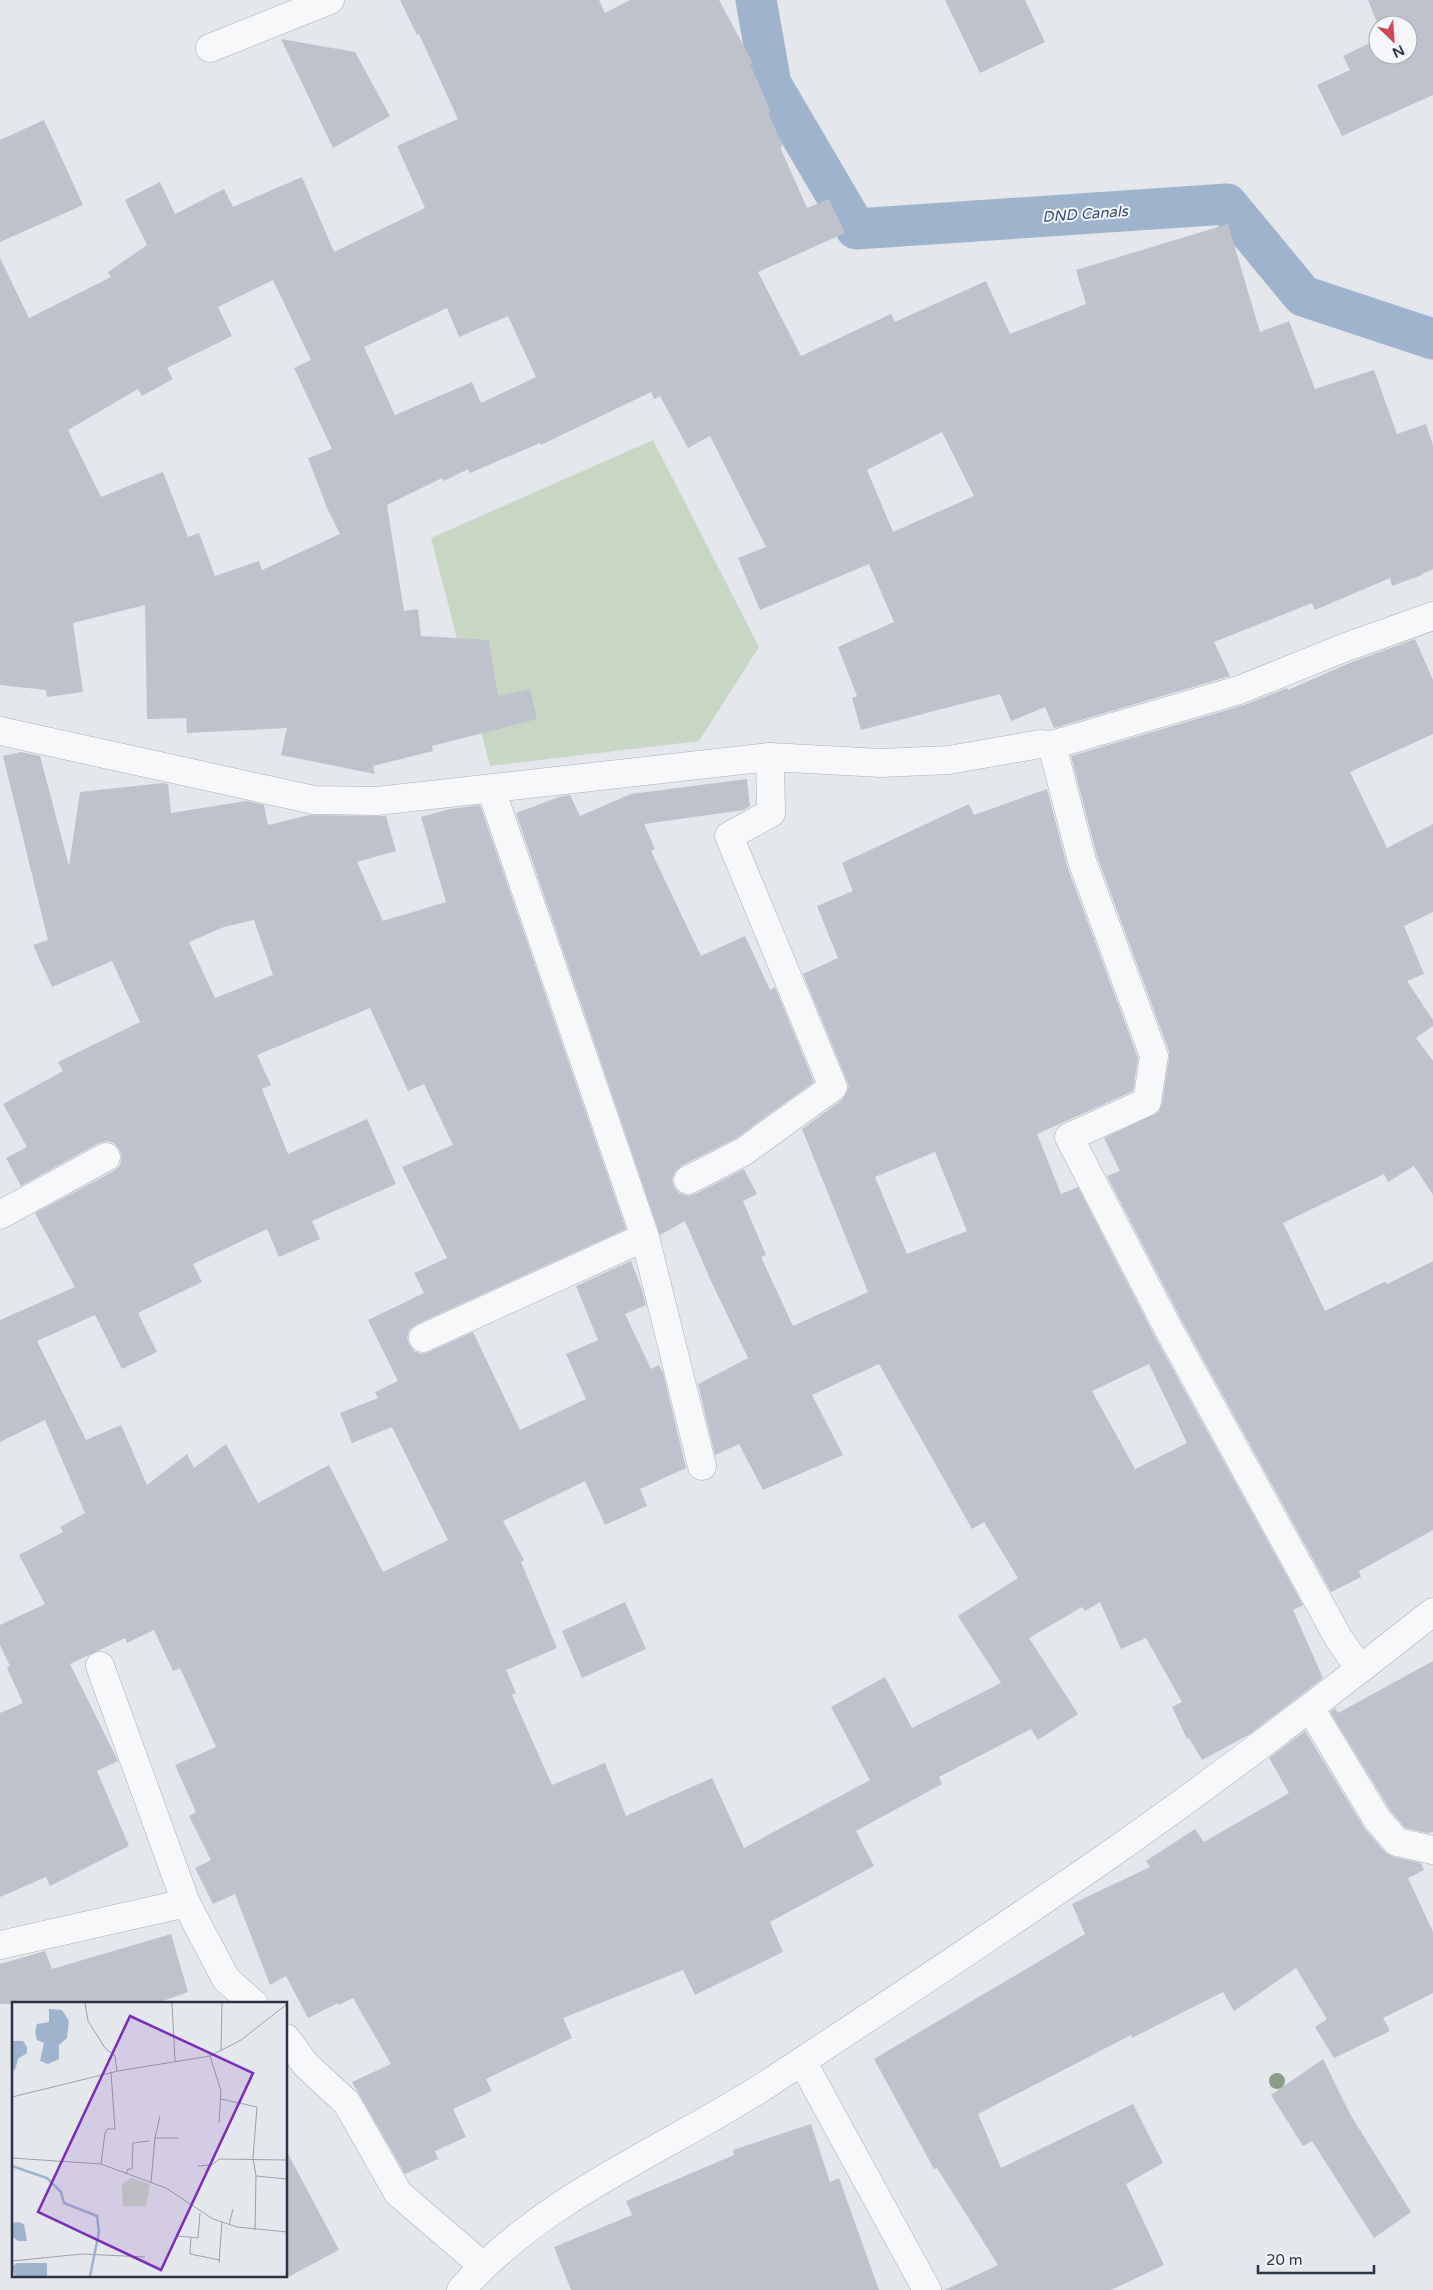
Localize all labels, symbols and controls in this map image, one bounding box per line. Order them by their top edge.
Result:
north arrow [1368,15,1418,65]
text: N [1390,41,1407,61]
water label: DND Canals [1042,202,1130,226]
inset map [12,2002,288,2278]
scale bar [1258,2242,1374,2274]
text: 20 m [1266,2251,1303,2269]

